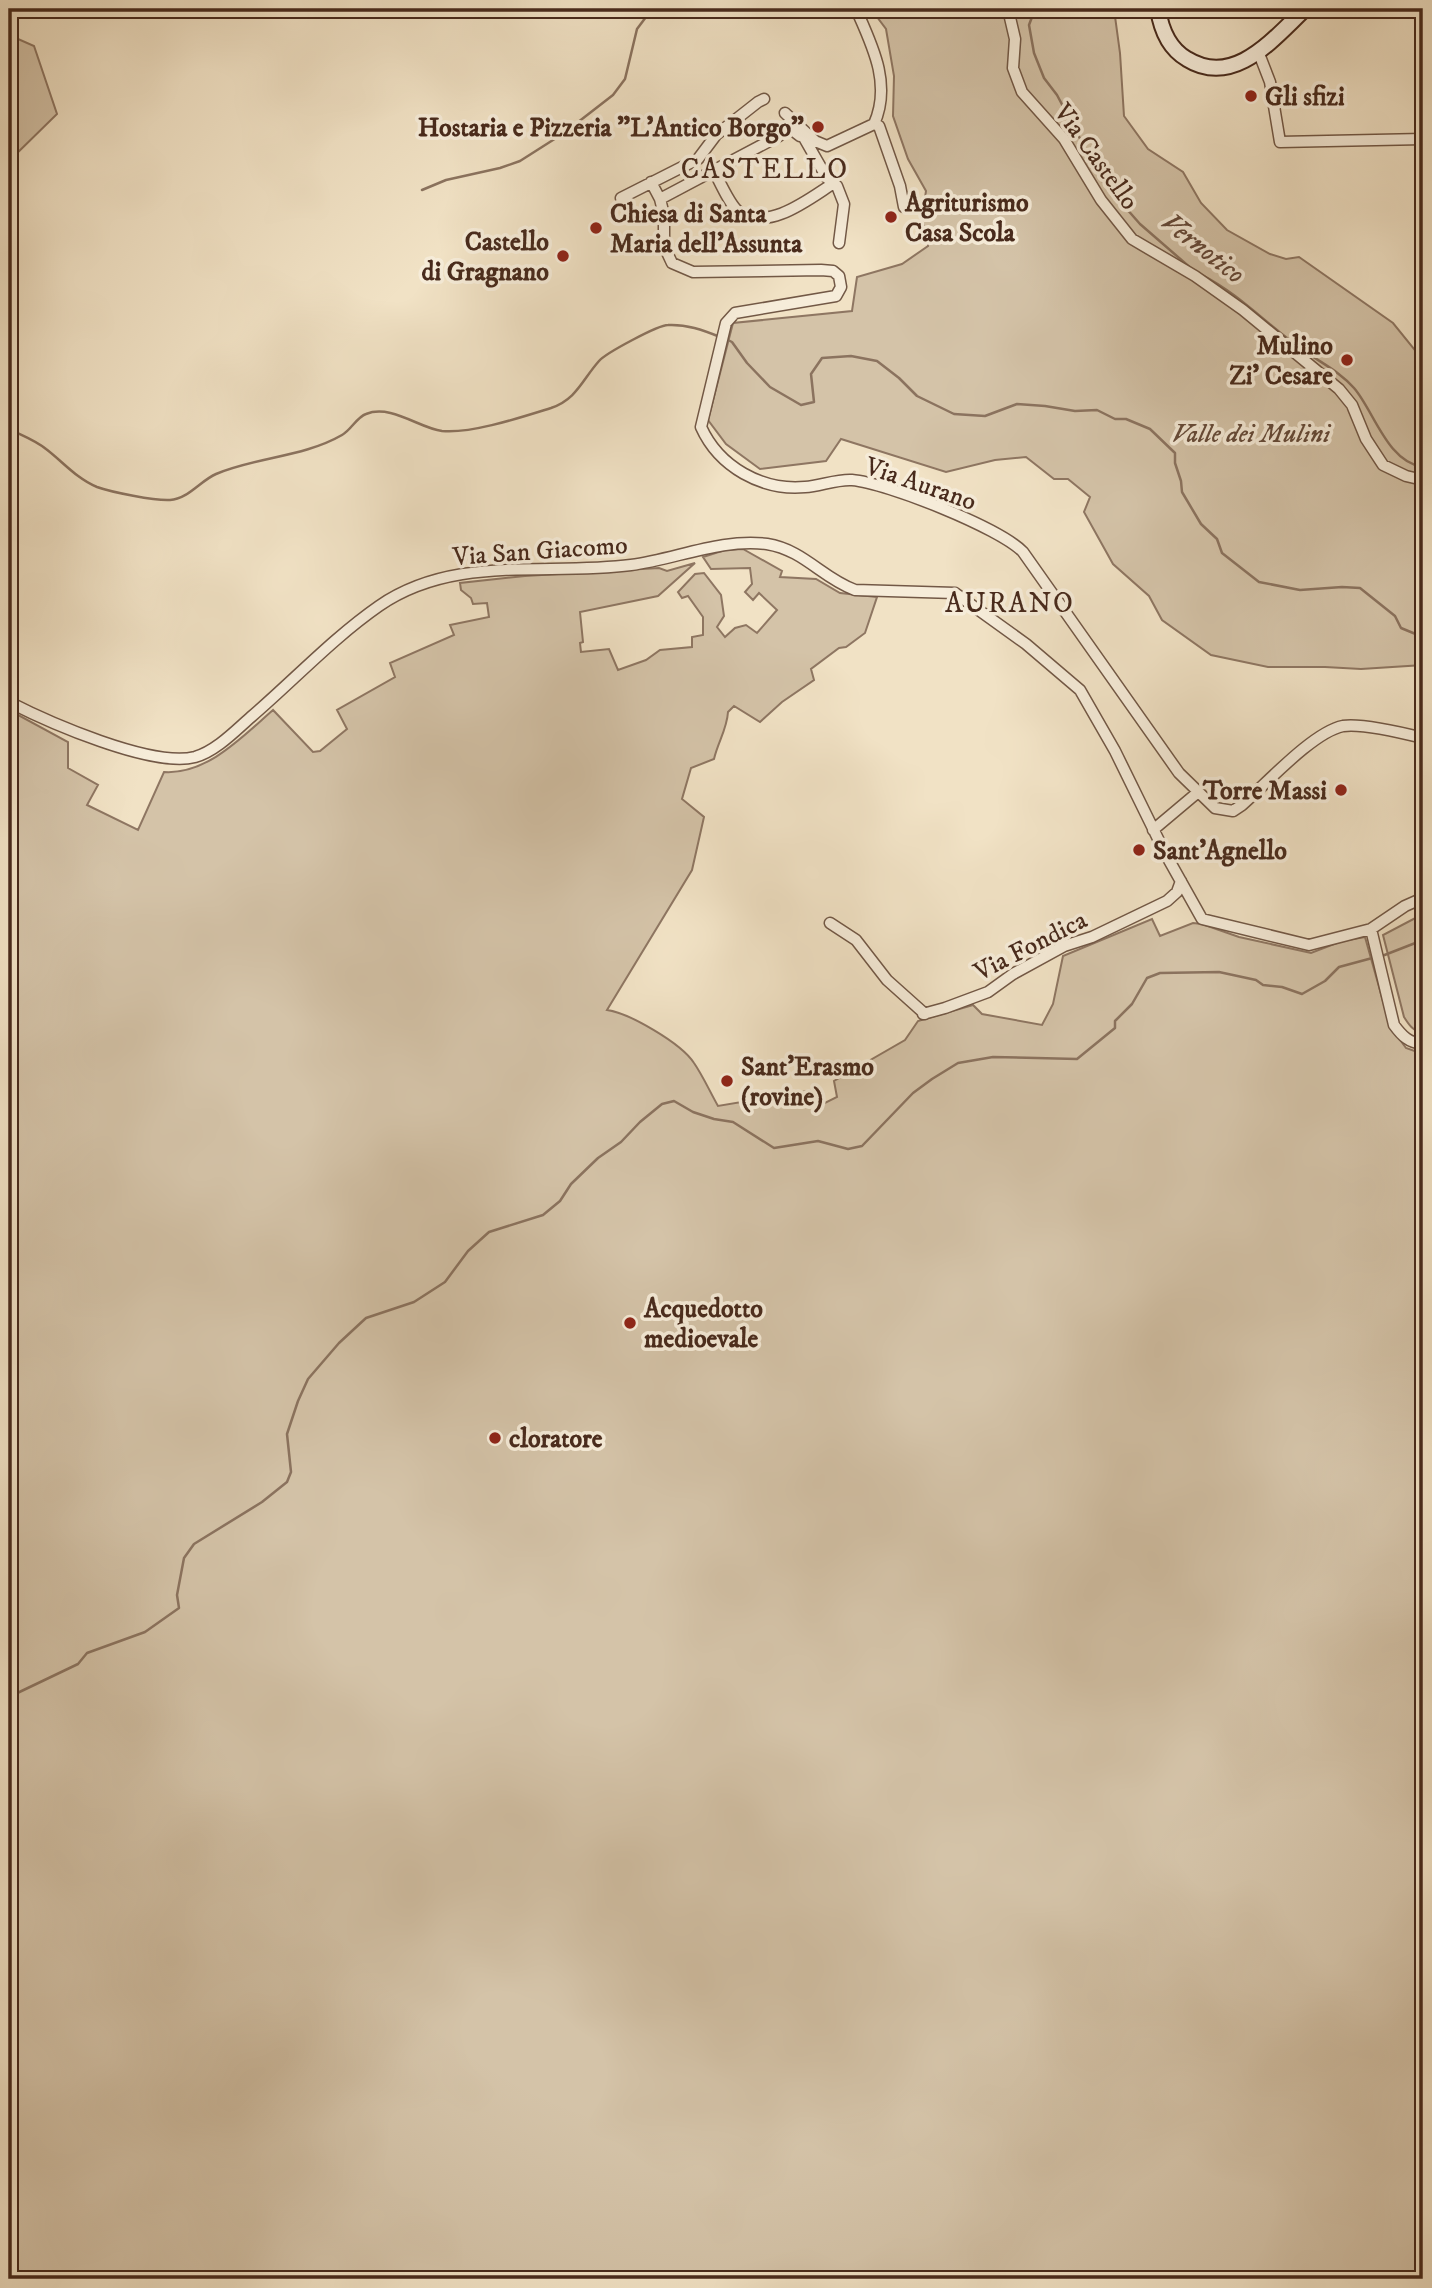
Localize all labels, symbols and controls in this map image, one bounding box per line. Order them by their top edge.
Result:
place label: Gli sfizi [1265,81,1345,114]
marker: Gli sfizi [1243,88,1259,104]
street label: Via Castello [1045,96,1146,217]
place label: Hostaria e Pizzeria "L'Antico Borgo" [418,112,804,145]
marker: Hostaria e Pizzeria "L'Antico Borgo" [810,119,826,135]
district label: CASTELLO [681,152,849,187]
place label: Agriturismo Casa Scola [904,187,1029,250]
place label: Chiesa di Santa Maria dell'Assunta [610,198,803,261]
water label: Vernotico [1154,205,1252,292]
marker: Agriturismo Casa Scola [883,209,899,225]
marker: Chiesa di Santa Maria dell'Assunta [588,220,604,236]
place label: Castello di Gragnano [421,226,549,289]
marker: Castello di Gragnano [555,248,571,264]
place label: Mulino Zi' Cesare [1229,330,1333,393]
marker: Mulino Zi' Cesare [1339,352,1355,368]
park label: Valle dei Mulini [1172,418,1332,451]
street label: Via Aurano [860,450,981,519]
street label: Via San Giacomo [451,529,629,574]
district label: AURANO [945,586,1075,621]
place label: Torre Massi [1202,775,1327,808]
marker: Torre Massi [1333,782,1349,798]
place label: Sant'Agnello [1153,835,1287,868]
marker: Sant'Agnello [1131,842,1147,858]
street label: Via Fondica [968,904,1093,989]
place label: Sant'Erasmo (rovine) [741,1051,874,1114]
marker: Sant'Erasmo (rovine) [719,1073,735,1089]
place label: Acquedotto medioevale [643,1293,763,1356]
marker: Acquedotto medioevale [622,1315,638,1331]
place label: cloratore [509,1423,603,1456]
marker: cloratore [487,1430,503,1446]

